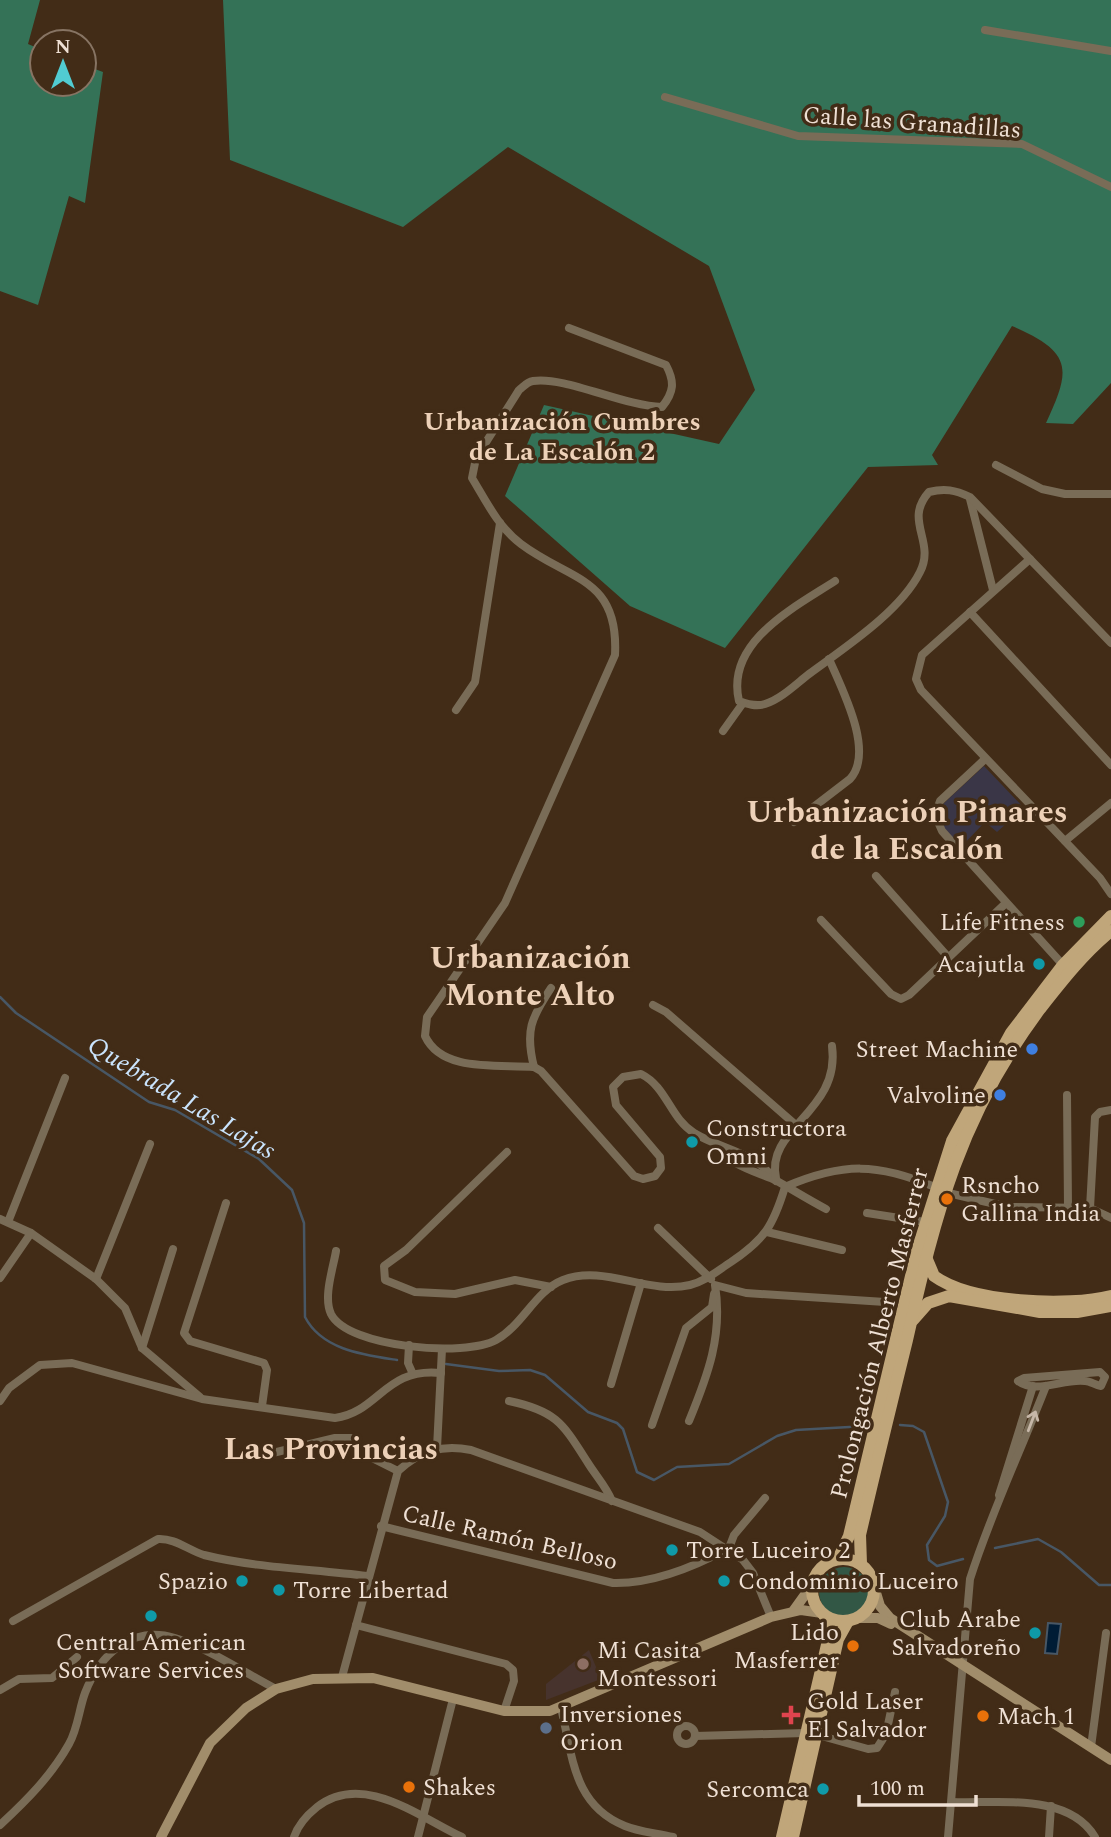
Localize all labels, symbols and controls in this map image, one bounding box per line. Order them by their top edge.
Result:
north arrow [28,28,98,98]
text: N [55,33,71,62]
street label: Calle las Granadillas [802,97,1022,149]
district label: Urbanización Cumbres de La Escalón 2 [423,402,701,472]
district label: Urbanización Pinares de la Escalón [746,788,1068,874]
place label: Life Fitness [940,905,1065,941]
marker: Life Fitness [1071,914,1087,930]
district label: Urbanización Monte Alto [429,934,631,1020]
place label: Acajutla [936,947,1025,983]
marker: Acajutla [1031,956,1047,972]
water label: Quebrada Las Lajas [80,1026,283,1170]
place label: Street Machine [856,1032,1018,1068]
marker: Street Machine [1024,1041,1040,1057]
place label: Valvoline [886,1078,986,1114]
marker: Valvoline [992,1087,1008,1103]
place label: Constructora Omni [706,1111,847,1175]
marker: Constructora Omni [684,1134,700,1150]
street label: Prolongación Alberto Masferrer [821,1164,939,1503]
place label: Rsncho Gallina India [961,1168,1101,1232]
marker: Rsncho Gallina India [939,1191,955,1207]
one-way arrow [1027,1411,1040,1433]
district label: Las Provincias [224,1425,438,1474]
street label: Calle Ramón Belloso [398,1496,621,1580]
place label: Torre Luceiro 2 [686,1533,850,1569]
marker: Torre Luceiro 2 [664,1542,680,1558]
place label: Spazio [158,1564,228,1600]
place label: Condominio Luceiro [738,1564,959,1600]
marker: Spazio [234,1573,250,1589]
place label: Torre Libertad [293,1573,449,1609]
marker: Condominio Luceiro [716,1573,732,1589]
marker: Torre Libertad [271,1582,287,1598]
place label: Club Arabe Salvadoreño [891,1602,1021,1666]
marker: Central American Software Services [143,1608,159,1624]
place label: Lido Masferrer [734,1615,839,1679]
place label: Central American Software Services [56,1625,246,1689]
marker: Club Arabe Salvadoreño [1027,1625,1043,1641]
place label: Mi Casita Montessori [597,1633,718,1697]
marker: Lido Masferrer [845,1638,861,1654]
marker: Mi Casita Montessori [575,1656,591,1672]
place label: Gold Laser El Salvador [807,1684,927,1748]
place label: Inversiones Orion [560,1697,683,1761]
place label: Mach 1 [997,1699,1075,1735]
marker: Gold Laser El Salvador [781,1705,801,1725]
marker: Mach 1 [975,1708,991,1724]
marker: Inversiones Orion [538,1720,554,1736]
scale bar [859,1764,976,1808]
place label: Shakes [423,1770,496,1806]
place label: Sercomca [706,1772,809,1808]
text: 100 m [870,1773,925,1805]
marker: Shakes [401,1779,417,1795]
marker: Sercomca [815,1781,831,1797]

